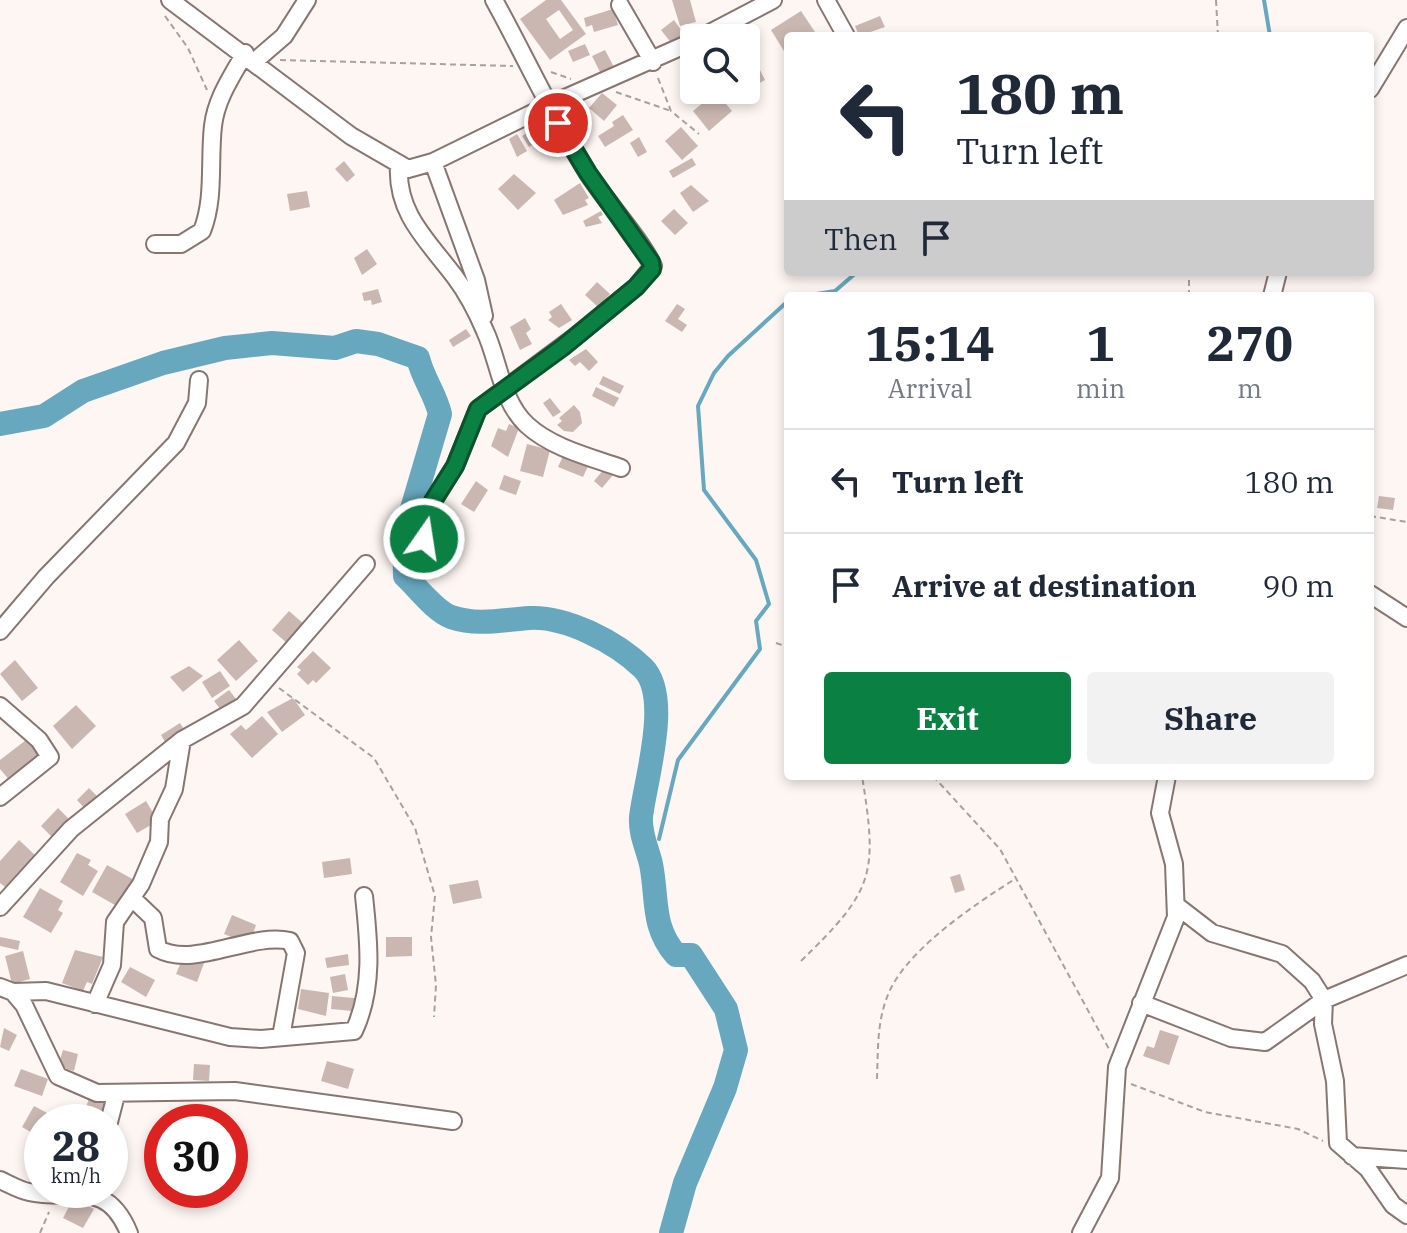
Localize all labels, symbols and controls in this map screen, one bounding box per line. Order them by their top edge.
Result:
map controls [680,24,760,104]
button: search [680,24,760,104]
text: 180 m [956,57,1124,129]
icon: left [824,64,928,168]
pin [524,89,592,157]
icon: arrive [536,101,580,145]
text: Turn left [956,127,1103,174]
icon: arrive [914,216,958,260]
text: Then [824,219,898,258]
text: 15:14 [865,312,995,374]
text: 1 [1086,312,1115,374]
text: 270 [1207,312,1293,374]
text: Arrival [888,371,972,405]
text: min [1076,371,1125,405]
text: m [1237,371,1262,405]
icon: left [824,459,868,503]
text: Turn left [892,462,1024,501]
text: 180 m [1244,462,1334,501]
position arrow [382,497,466,581]
icon: arrive [824,563,868,607]
text: Arrive at destination [892,566,1197,605]
text: 90 m [1262,566,1334,605]
button: Exit [824,672,1071,764]
button: Share [1087,672,1334,764]
speed limit sign: 30 [144,1104,248,1208]
text: 28 [52,1120,100,1172]
text: km/h [51,1162,101,1189]

